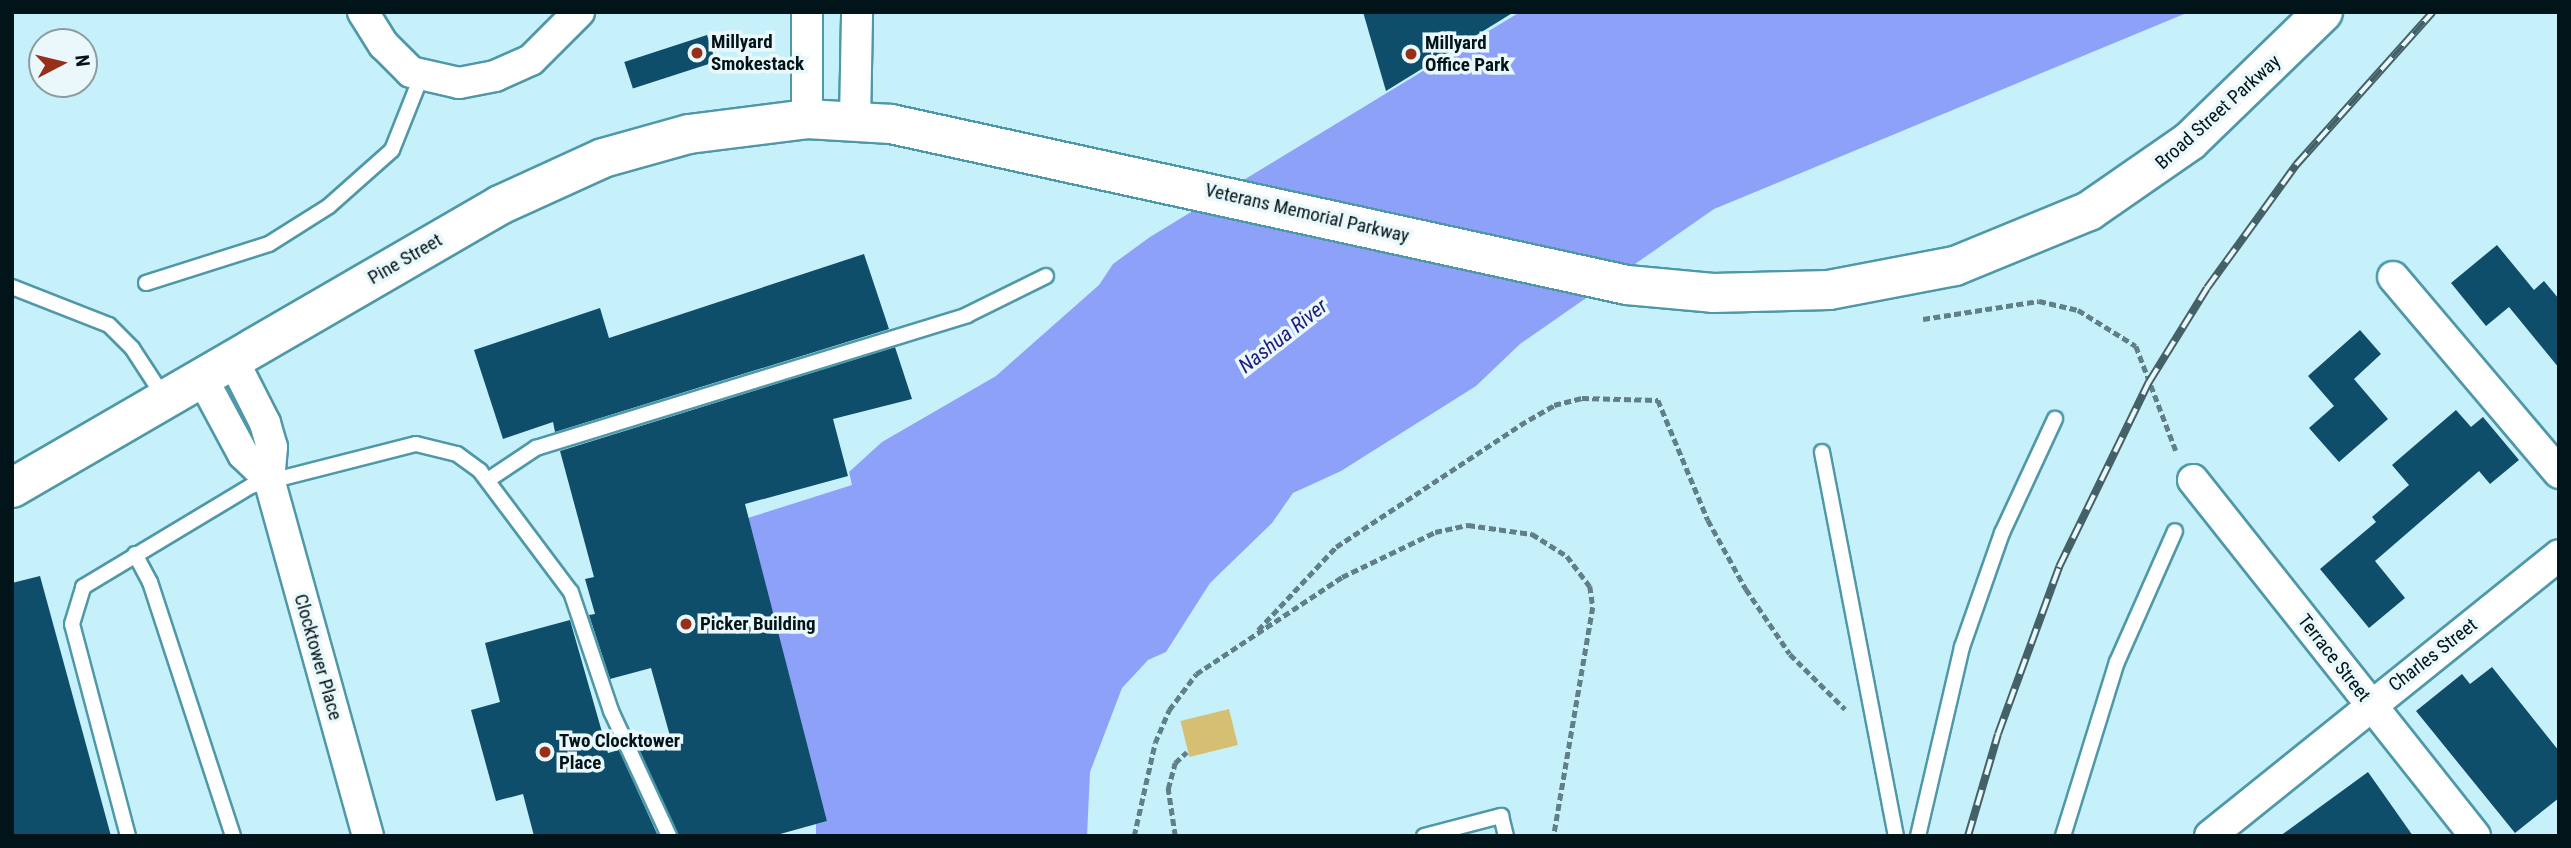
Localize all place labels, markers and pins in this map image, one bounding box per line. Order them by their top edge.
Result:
place label: Millyard Smokestack [711,31,804,75]
place label: Millyard Office Park [1425,32,1509,76]
marker: Millyard Smokestack [689,45,705,61]
marker: Millyard Office Park [1403,46,1419,62]
place label: Picker Building [700,613,816,635]
marker: Picker Building [678,616,694,632]
place label: Two Clocktower Place [559,730,680,774]
marker: Two Clocktower Place [537,744,553,760]

